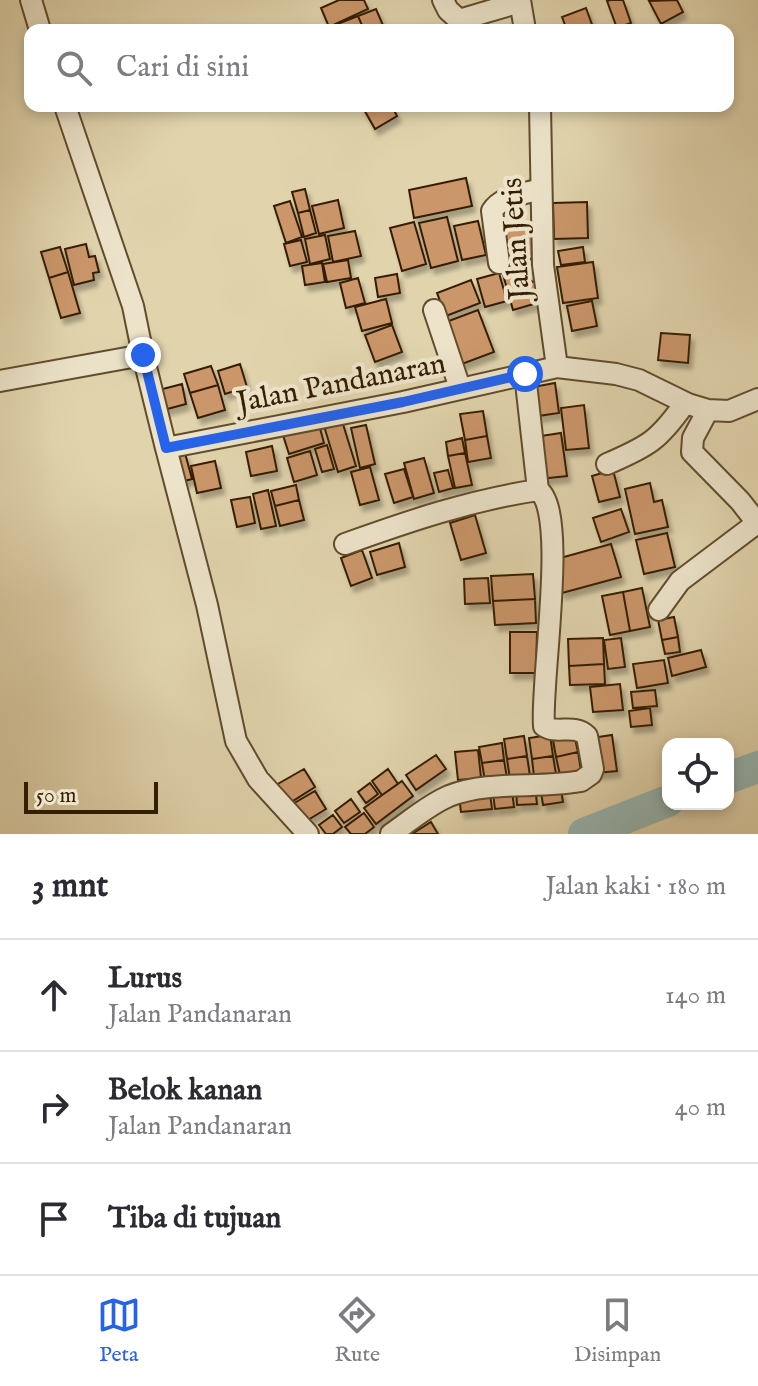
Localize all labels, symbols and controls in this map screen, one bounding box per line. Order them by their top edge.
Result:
search box [24,24,734,112]
icon: search [52,46,96,90]
text: Cari di sini [116,49,249,87]
street label: Jalan Jetis [494,177,540,304]
route end [125,337,161,373]
street label: Jalan Pandanaran [231,345,449,423]
route start [507,356,543,392]
map controls [662,738,734,810]
button: locate [662,738,734,810]
scale bar [24,778,158,814]
text: 50 m [36,782,77,810]
text: 3 mnt [32,865,108,908]
text: Jalan kaki · 180 m [545,870,726,903]
text: Lurus [108,960,182,998]
icon: ahead [32,973,76,1017]
text: 140 m [665,979,726,1012]
text: Jalan Pandanaran [108,998,292,1031]
text: Belok kanan [108,1072,262,1110]
icon: right [32,1085,76,1129]
text: 40 m [675,1091,726,1124]
text: Jalan Pandanaran [108,1110,292,1143]
icon: arrive [32,1197,76,1241]
text: Tiba di tujuan [108,1200,281,1238]
tab: Peta [97,1293,141,1369]
tab: Rute [334,1293,380,1369]
tab: Disimpan [574,1293,661,1369]

